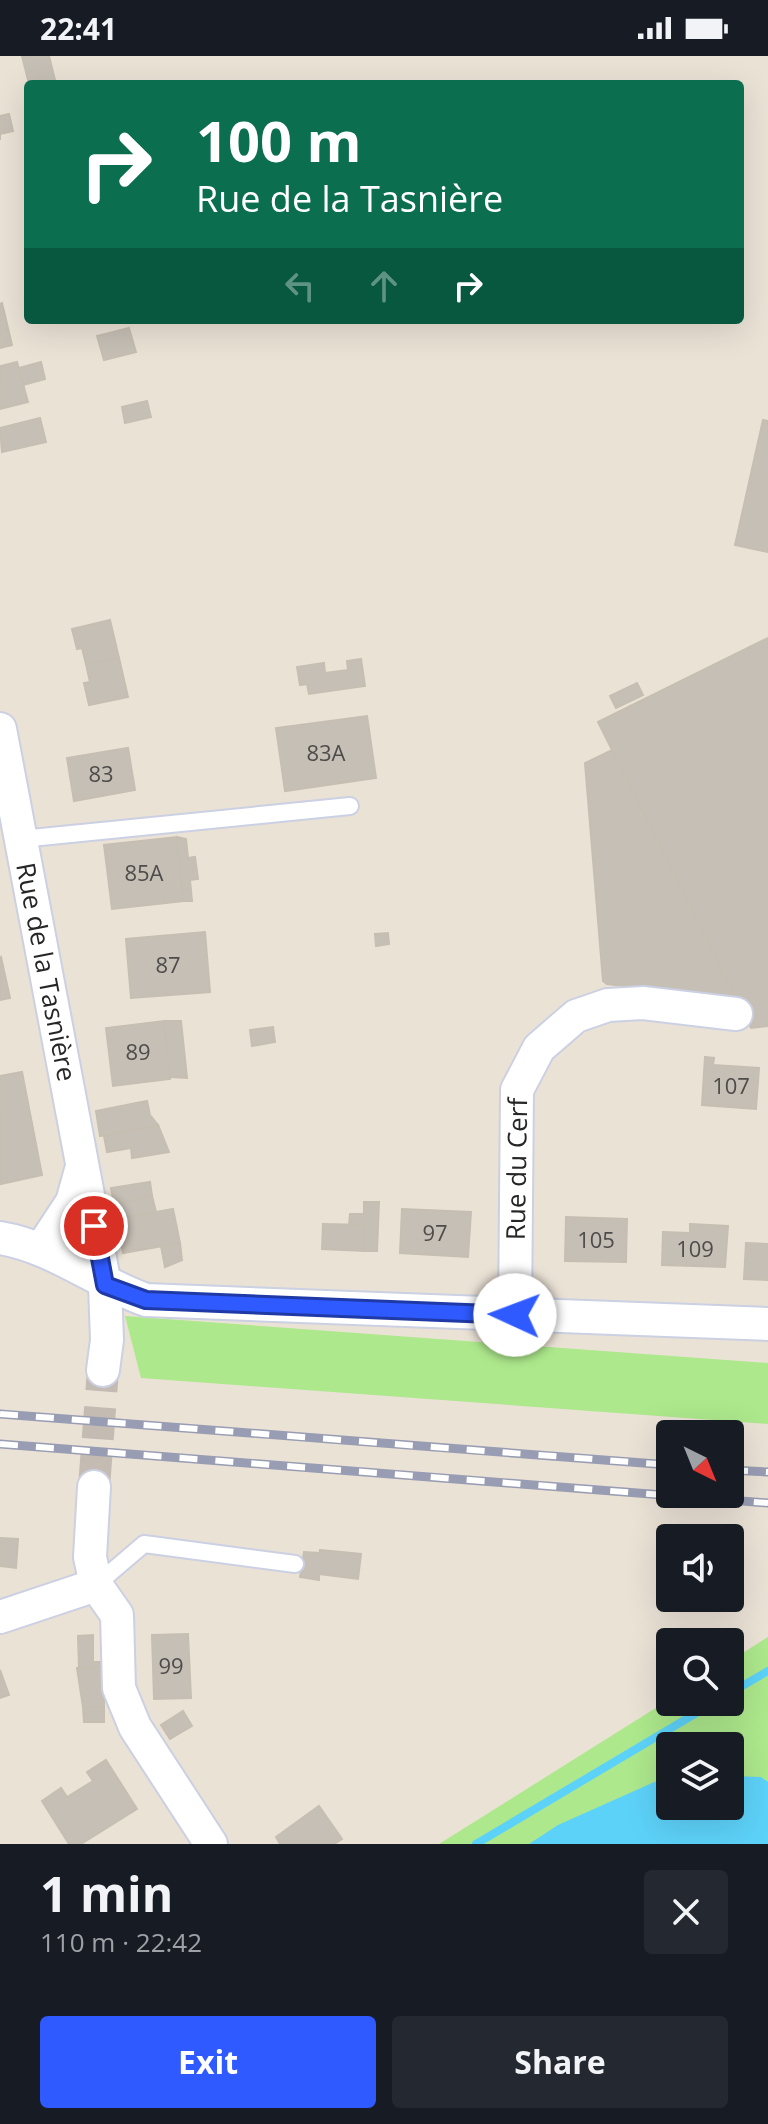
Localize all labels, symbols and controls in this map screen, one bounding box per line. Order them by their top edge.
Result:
text: 22:41 [40,8,117,49]
text: 100 m [196,102,362,178]
icon: right [64,112,168,216]
text: Rue de la Tasnière [196,174,503,223]
icon: left [278,264,322,308]
icon: ahead [362,264,406,308]
icon: right [446,264,490,308]
house number: 83A [306,737,346,767]
house number: 83 [88,758,114,788]
house number: 85A [124,857,164,887]
street label: Rue de la Tasnière [8,859,86,1084]
house number: 87 [155,949,181,979]
house number: 89 [125,1036,151,1066]
house number: 107 [712,1070,750,1100]
street label: Rue du Cerf [497,1096,535,1240]
pin [60,1192,128,1260]
icon: arrive [72,1204,116,1248]
house number: 97 [422,1217,448,1247]
house number: 105 [577,1224,615,1254]
house number: 109 [676,1233,714,1263]
position arrow [473,1273,557,1357]
north arrow [656,1420,744,1508]
map controls [656,1420,744,1820]
button: sound [656,1524,744,1612]
button: search [656,1628,744,1716]
house number: 99 [158,1650,184,1680]
button: layers [656,1732,744,1820]
text: 1 min [40,1861,173,1926]
button: close [644,1870,728,1954]
text: 110 m · 22:42 [40,1924,202,1960]
button: Exit [40,2016,376,2108]
button: Share [392,2016,728,2108]

